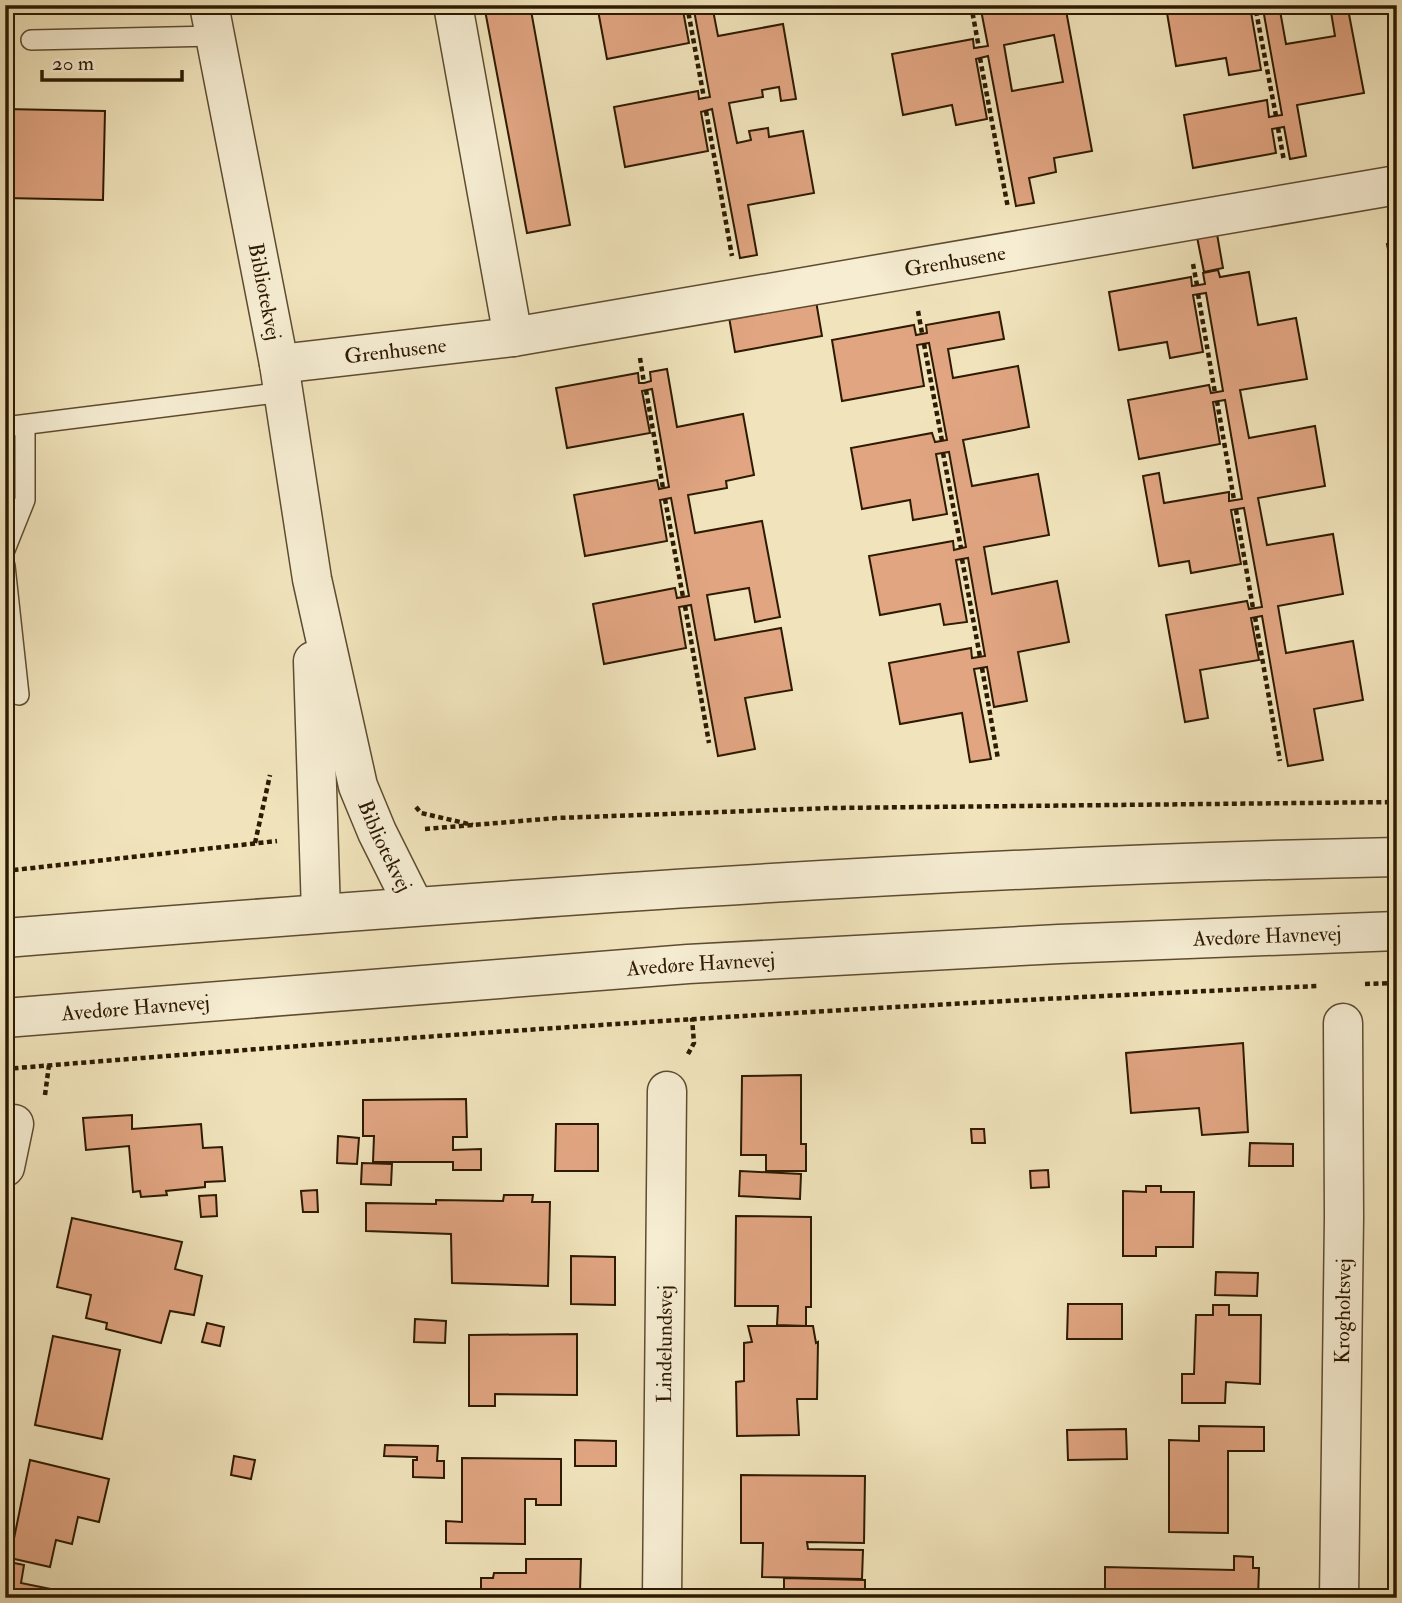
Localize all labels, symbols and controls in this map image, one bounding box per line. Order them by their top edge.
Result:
scale bar [42,38,182,82]
text: 20 m [52,50,94,77]
street label: Grenhusene [902,239,1008,283]
street label: Bibliotekvej [242,241,288,343]
street label: Grenhusene [343,331,448,370]
street label: Bibliotekvej [352,796,418,896]
street label: Avedøre Havnevej [1191,920,1342,952]
street label: Avedøre Havnevej [625,946,776,982]
street label: Avedøre Havnevej [59,988,211,1027]
street label: Krogholtsvej [1329,1258,1357,1364]
street label: Lindelundsvej [650,1285,679,1403]

